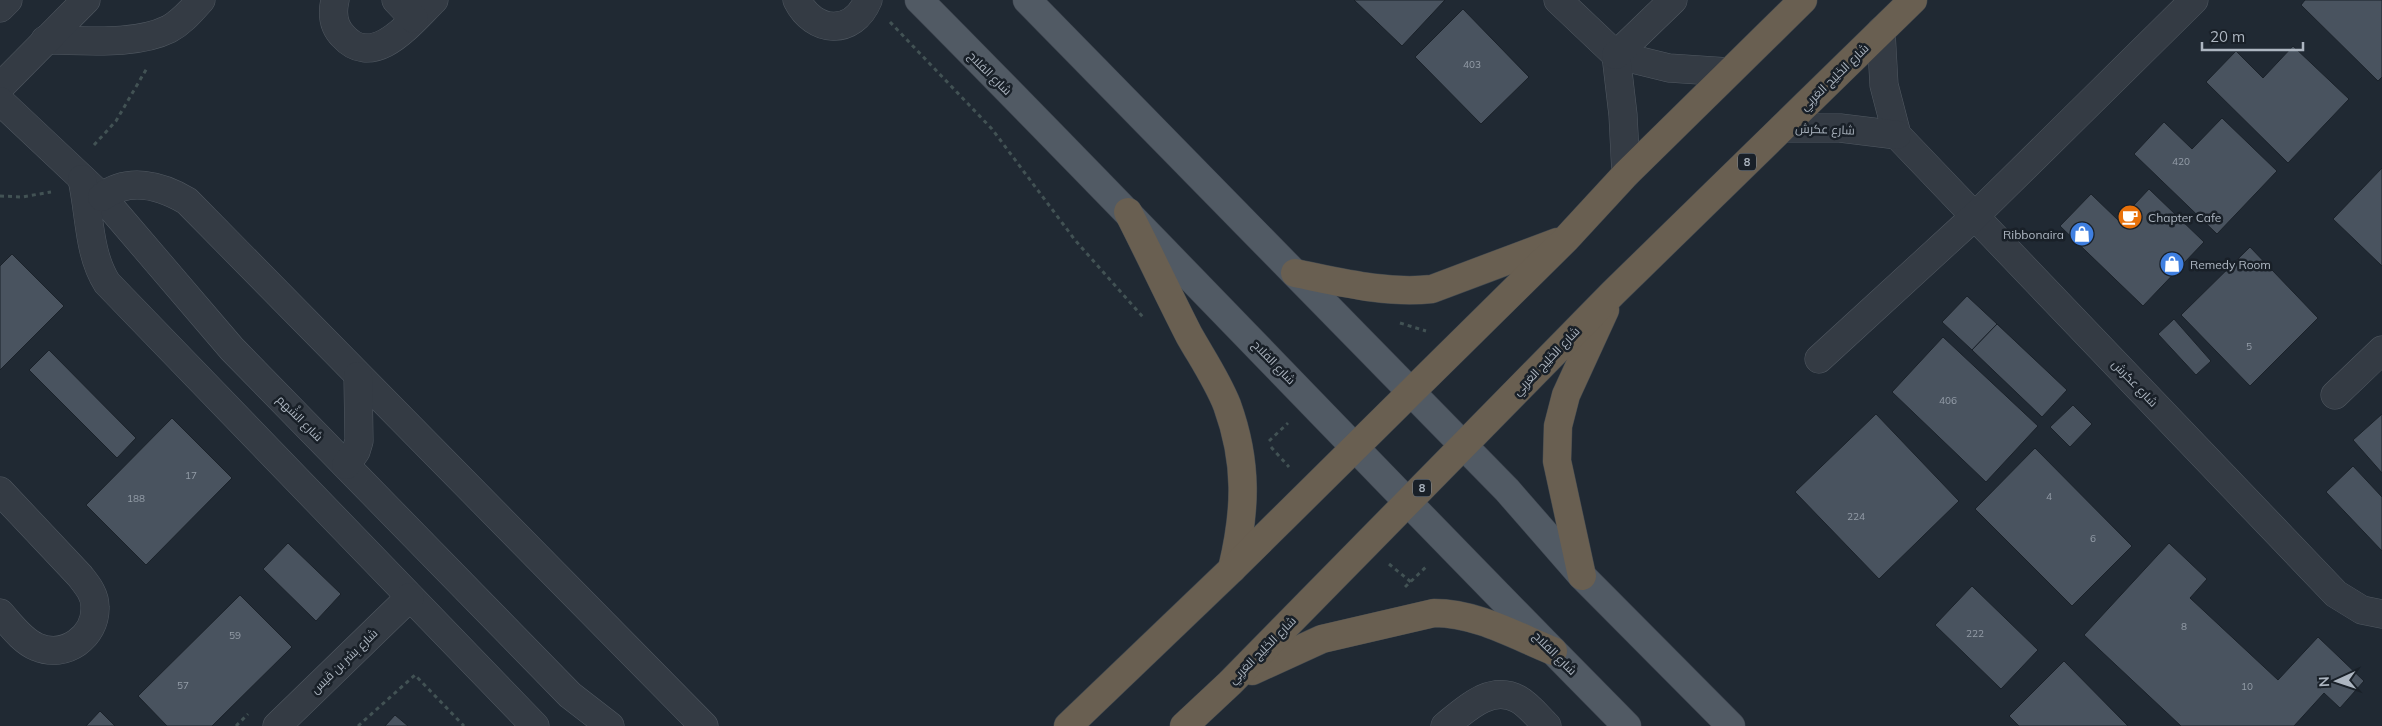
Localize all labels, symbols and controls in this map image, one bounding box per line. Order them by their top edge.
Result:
scale bar [2202,20,2303,52]
text: 20 m [2210,27,2245,46]
street label: شارع الخَلِيج العَربِي [1797,40,1874,116]
street label: شارع الفلاح [964,48,1015,99]
house number: 403 [1463,58,1481,71]
street label: شارع عكرش [1795,120,1855,139]
road number: 8 [1738,154,1756,170]
house number: 420 [2172,155,2190,168]
cafe icon: Chapter Cafe [2117,204,2143,230]
place label: Chapter Cafe [2148,210,2221,225]
shop icon: Ribbonaira [2069,221,2095,247]
place label: Ribbonaira [2003,227,2064,242]
shop icon: Remedy Room [2159,251,2185,277]
place label: Remedy Room [2190,257,2271,272]
street label: شارع الخَلِيج العَربِي [1509,324,1585,401]
street label: شارع الفلاح [1249,337,1299,388]
house number: 5 [2246,340,2252,353]
street label: شارع عكرش [2108,356,2161,410]
street label: شارع الشَّهم [273,391,327,445]
house number: 406 [1939,394,1957,407]
house number: 17 [185,469,197,482]
road number: 8 [1413,479,1431,496]
house number: 4 [2046,490,2052,503]
house number: 188 [127,492,145,505]
house number: 224 [1847,510,1865,523]
house number: 6 [2090,532,2096,545]
street label: شارع الخَلِيج العَربِي [1225,613,1301,689]
house number: 8 [2181,620,2187,633]
street label: شارع بِشر بن قَيس [308,625,381,697]
house number: 222 [1966,627,1984,640]
street label: شارع الفلاح [1529,628,1580,679]
house number: 59 [229,629,241,642]
north arrow [2312,656,2362,706]
text: N [2315,676,2333,687]
house number: 57 [177,679,189,692]
house number: 10 [2241,680,2253,693]

